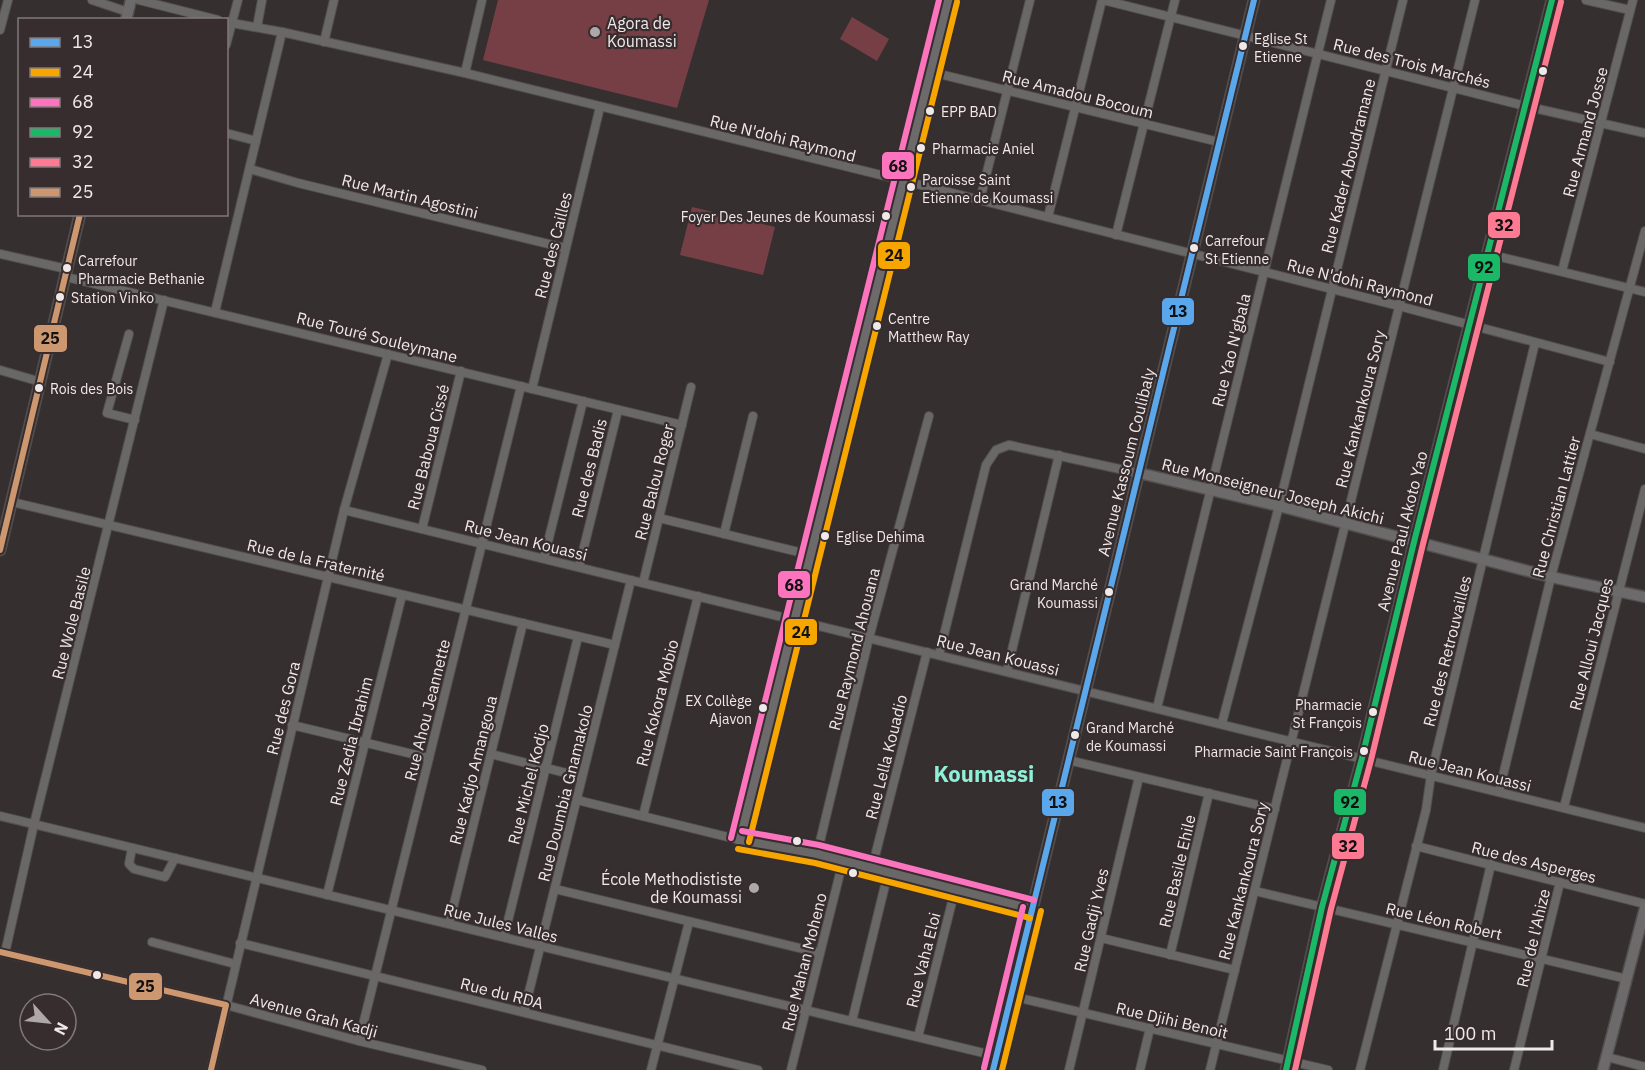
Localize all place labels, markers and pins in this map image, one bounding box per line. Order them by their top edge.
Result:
place label: Agora de Koumassi [607,13,677,51]
marker: Agora de Koumassi [588,25,602,39]
place label: Eglise St Etienne [1254,30,1308,66]
marker: Eglise St Etienne [1237,40,1249,52]
unlabelled marker [1537,65,1549,77]
place label: EPP BAD [941,103,997,121]
marker: EPP BAD [924,105,936,117]
place label: Pharmacie Aniel [932,140,1034,158]
marker: Pharmacie Aniel [915,142,927,154]
place label: Paroisse Saint Etienne de Koumassi [922,171,1053,207]
marker: Paroisse Saint Etienne de Koumassi [905,181,917,193]
place label: Foyer Des Jeunes de Koumassi [681,208,875,226]
marker: Foyer Des Jeunes de Koumassi [880,210,892,222]
place label: Carrefour St Etienne [1205,232,1270,268]
marker: Carrefour St Etienne [1188,242,1200,254]
place label: Carrefour Pharmacie Bethanie [78,252,205,288]
marker: Carrefour Pharmacie Bethanie [61,262,73,274]
place label: Station Vinko [71,289,154,307]
marker: Station Vinko [54,291,66,303]
place label: Centre Matthew Ray [888,310,969,346]
marker: Centre Matthew Ray [871,320,883,332]
place label: Rois des Bois [50,380,134,398]
marker: Rois des Bois [33,382,45,394]
place label: Eglise Dehima [836,528,925,546]
marker: Eglise Dehima [819,530,831,542]
place label: Grand Marché Koumassi [1010,576,1098,612]
marker: Grand Marché Koumassi [1103,586,1115,598]
place label: EX Collège Ajavon [685,692,752,728]
place label: Pharmacie St François [1292,696,1362,732]
marker: EX Collège Ajavon [757,702,769,714]
marker: Pharmacie St François [1367,706,1379,718]
place label: Grand Marché de Koumassi [1086,719,1175,755]
marker: Grand Marché de Koumassi [1069,729,1081,741]
place label: Pharmacie Saint François [1194,743,1353,761]
marker: Pharmacie Saint François [1358,745,1370,757]
unlabelled marker [791,835,803,847]
unlabelled marker [847,867,859,879]
place label: École Methodististe de Koumassi [601,868,742,907]
marker: École Methodististe de Koumassi [747,881,761,895]
unlabelled marker [91,969,103,981]

